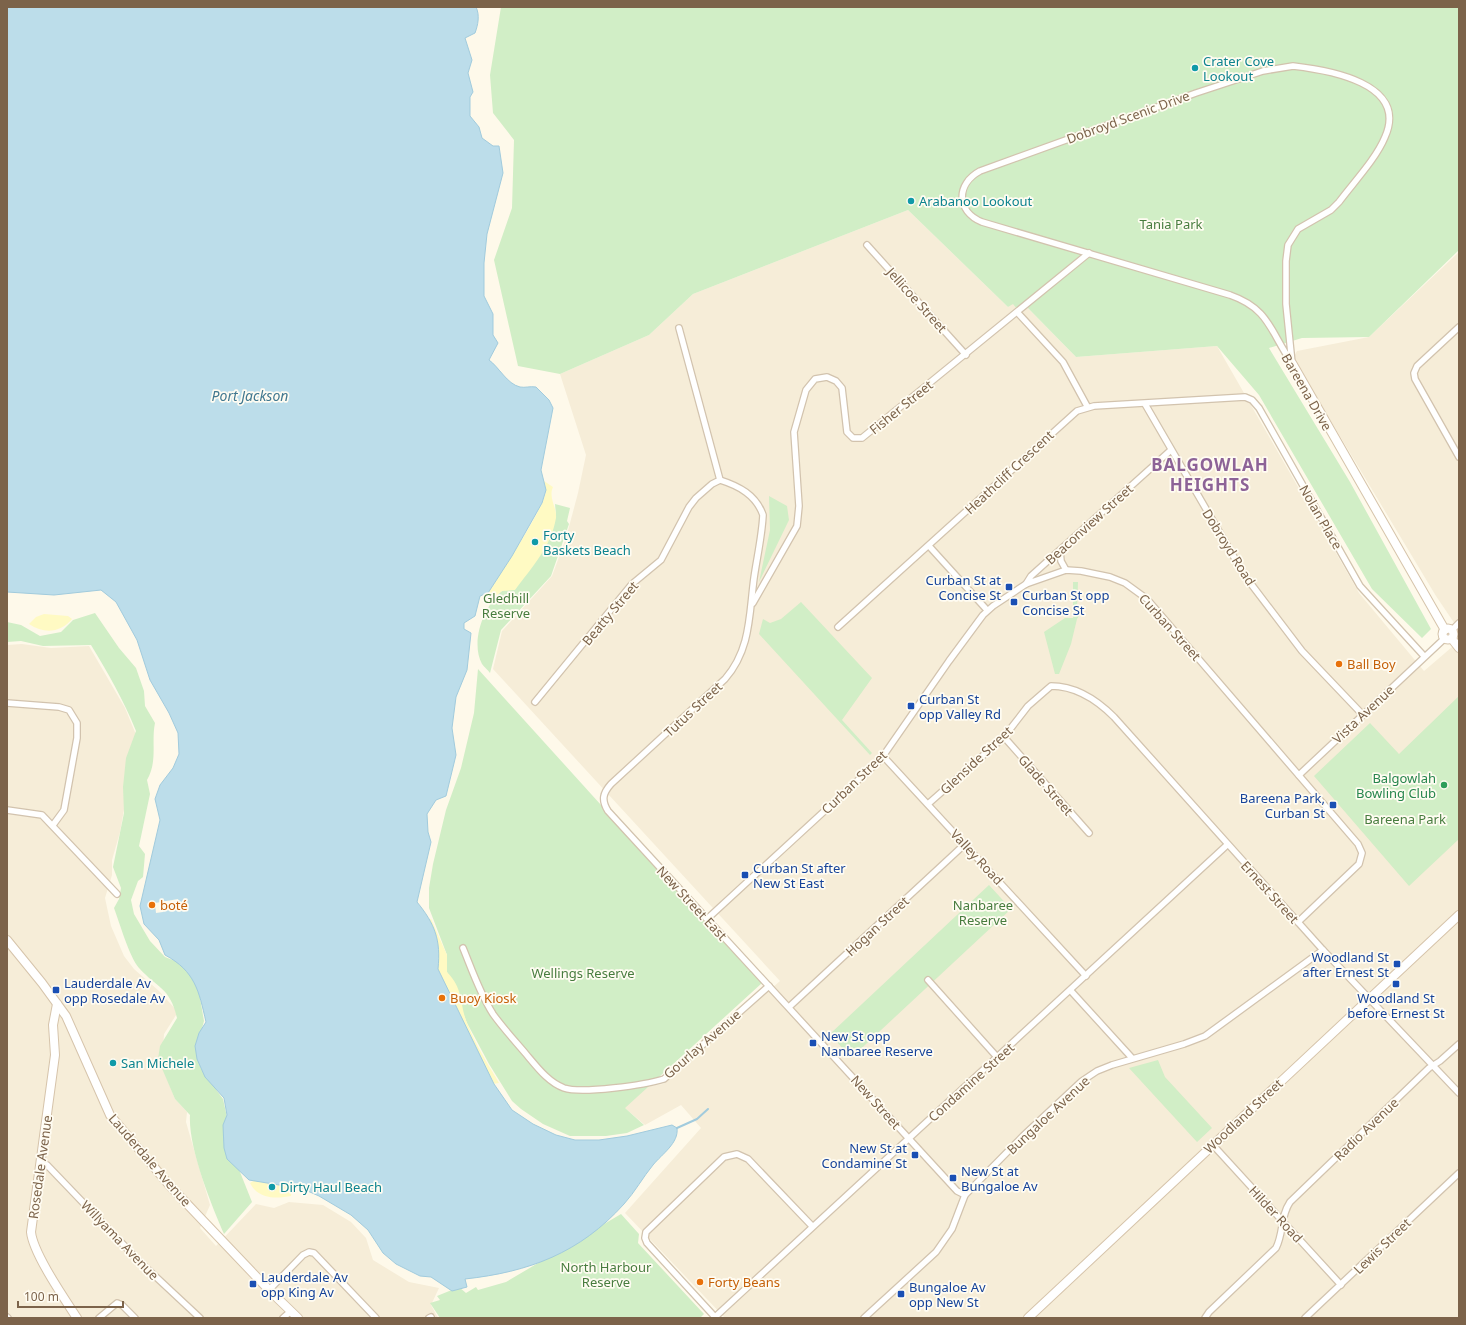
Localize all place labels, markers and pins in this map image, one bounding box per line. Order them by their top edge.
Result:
place label: Crater Cove Lookout [1203,52,1274,85]
marker: Crater Cove Lookout [1190,63,1200,73]
place label: Arabanoo Lookout [919,192,1033,210]
marker: Arabanoo Lookout [906,196,916,206]
place label: Forty Baskets Beach [543,526,631,559]
marker: Forty Baskets Beach [530,537,540,547]
place label: Curban St at Concise St [925,571,1001,604]
marker: Curban St at Concise St [1004,582,1014,592]
place label: Curban St opp Concise St [1022,586,1109,619]
marker: Curban St opp Concise St [1009,597,1019,607]
place label: Ball Boy [1347,655,1396,673]
marker: Ball Boy [1334,659,1344,669]
place label: Curban St opp Valley Rd [919,690,1001,723]
marker: Curban St opp Valley Rd [906,701,916,711]
place label: Balgowlah Bowling Club [1356,769,1436,802]
marker: Balgowlah Bowling Club [1439,780,1449,790]
place label: Bareena Park, Curban St [1240,789,1325,822]
marker: Bareena Park, Curban St [1328,800,1338,810]
place label: Curban St after New St East [753,859,846,892]
marker: Curban St after New St East [740,870,750,880]
place label: boté [160,896,188,914]
marker: boté [147,900,157,910]
place label: Woodland St after Ernest St [1302,948,1389,981]
marker: Woodland St after Ernest St [1392,959,1402,969]
place label: Lauderdale Av opp Rosedale Av [64,974,165,1007]
marker: Woodland St before Ernest St [1391,979,1401,989]
marker: Lauderdale Av opp Rosedale Av [51,985,61,995]
place label: Buoy Kiosk [450,989,517,1007]
place label: Woodland St before Ernest St [1347,989,1445,1022]
marker: Buoy Kiosk [437,993,447,1003]
place label: New St opp Nanbaree Reserve [821,1027,933,1060]
marker: New St opp Nanbaree Reserve [808,1038,818,1048]
place label: San Michele [121,1054,194,1072]
marker: San Michele [108,1058,118,1068]
place label: New St at Condamine St [822,1139,907,1172]
marker: New St at Condamine St [910,1150,920,1160]
place label: New St at Bungaloe Av [961,1162,1038,1195]
marker: New St at Bungaloe Av [948,1173,958,1183]
place label: Dirty Haul Beach [280,1178,382,1196]
marker: Dirty Haul Beach [267,1182,277,1192]
place label: Lauderdale Av opp King Av [261,1268,348,1301]
place label: Forty Beans [708,1273,780,1291]
marker: Forty Beans [695,1277,705,1287]
place label: Bungaloe Av opp New St [909,1278,986,1311]
marker: Lauderdale Av opp King Av [248,1279,258,1289]
marker: Bungaloe Av opp New St [896,1289,906,1299]

